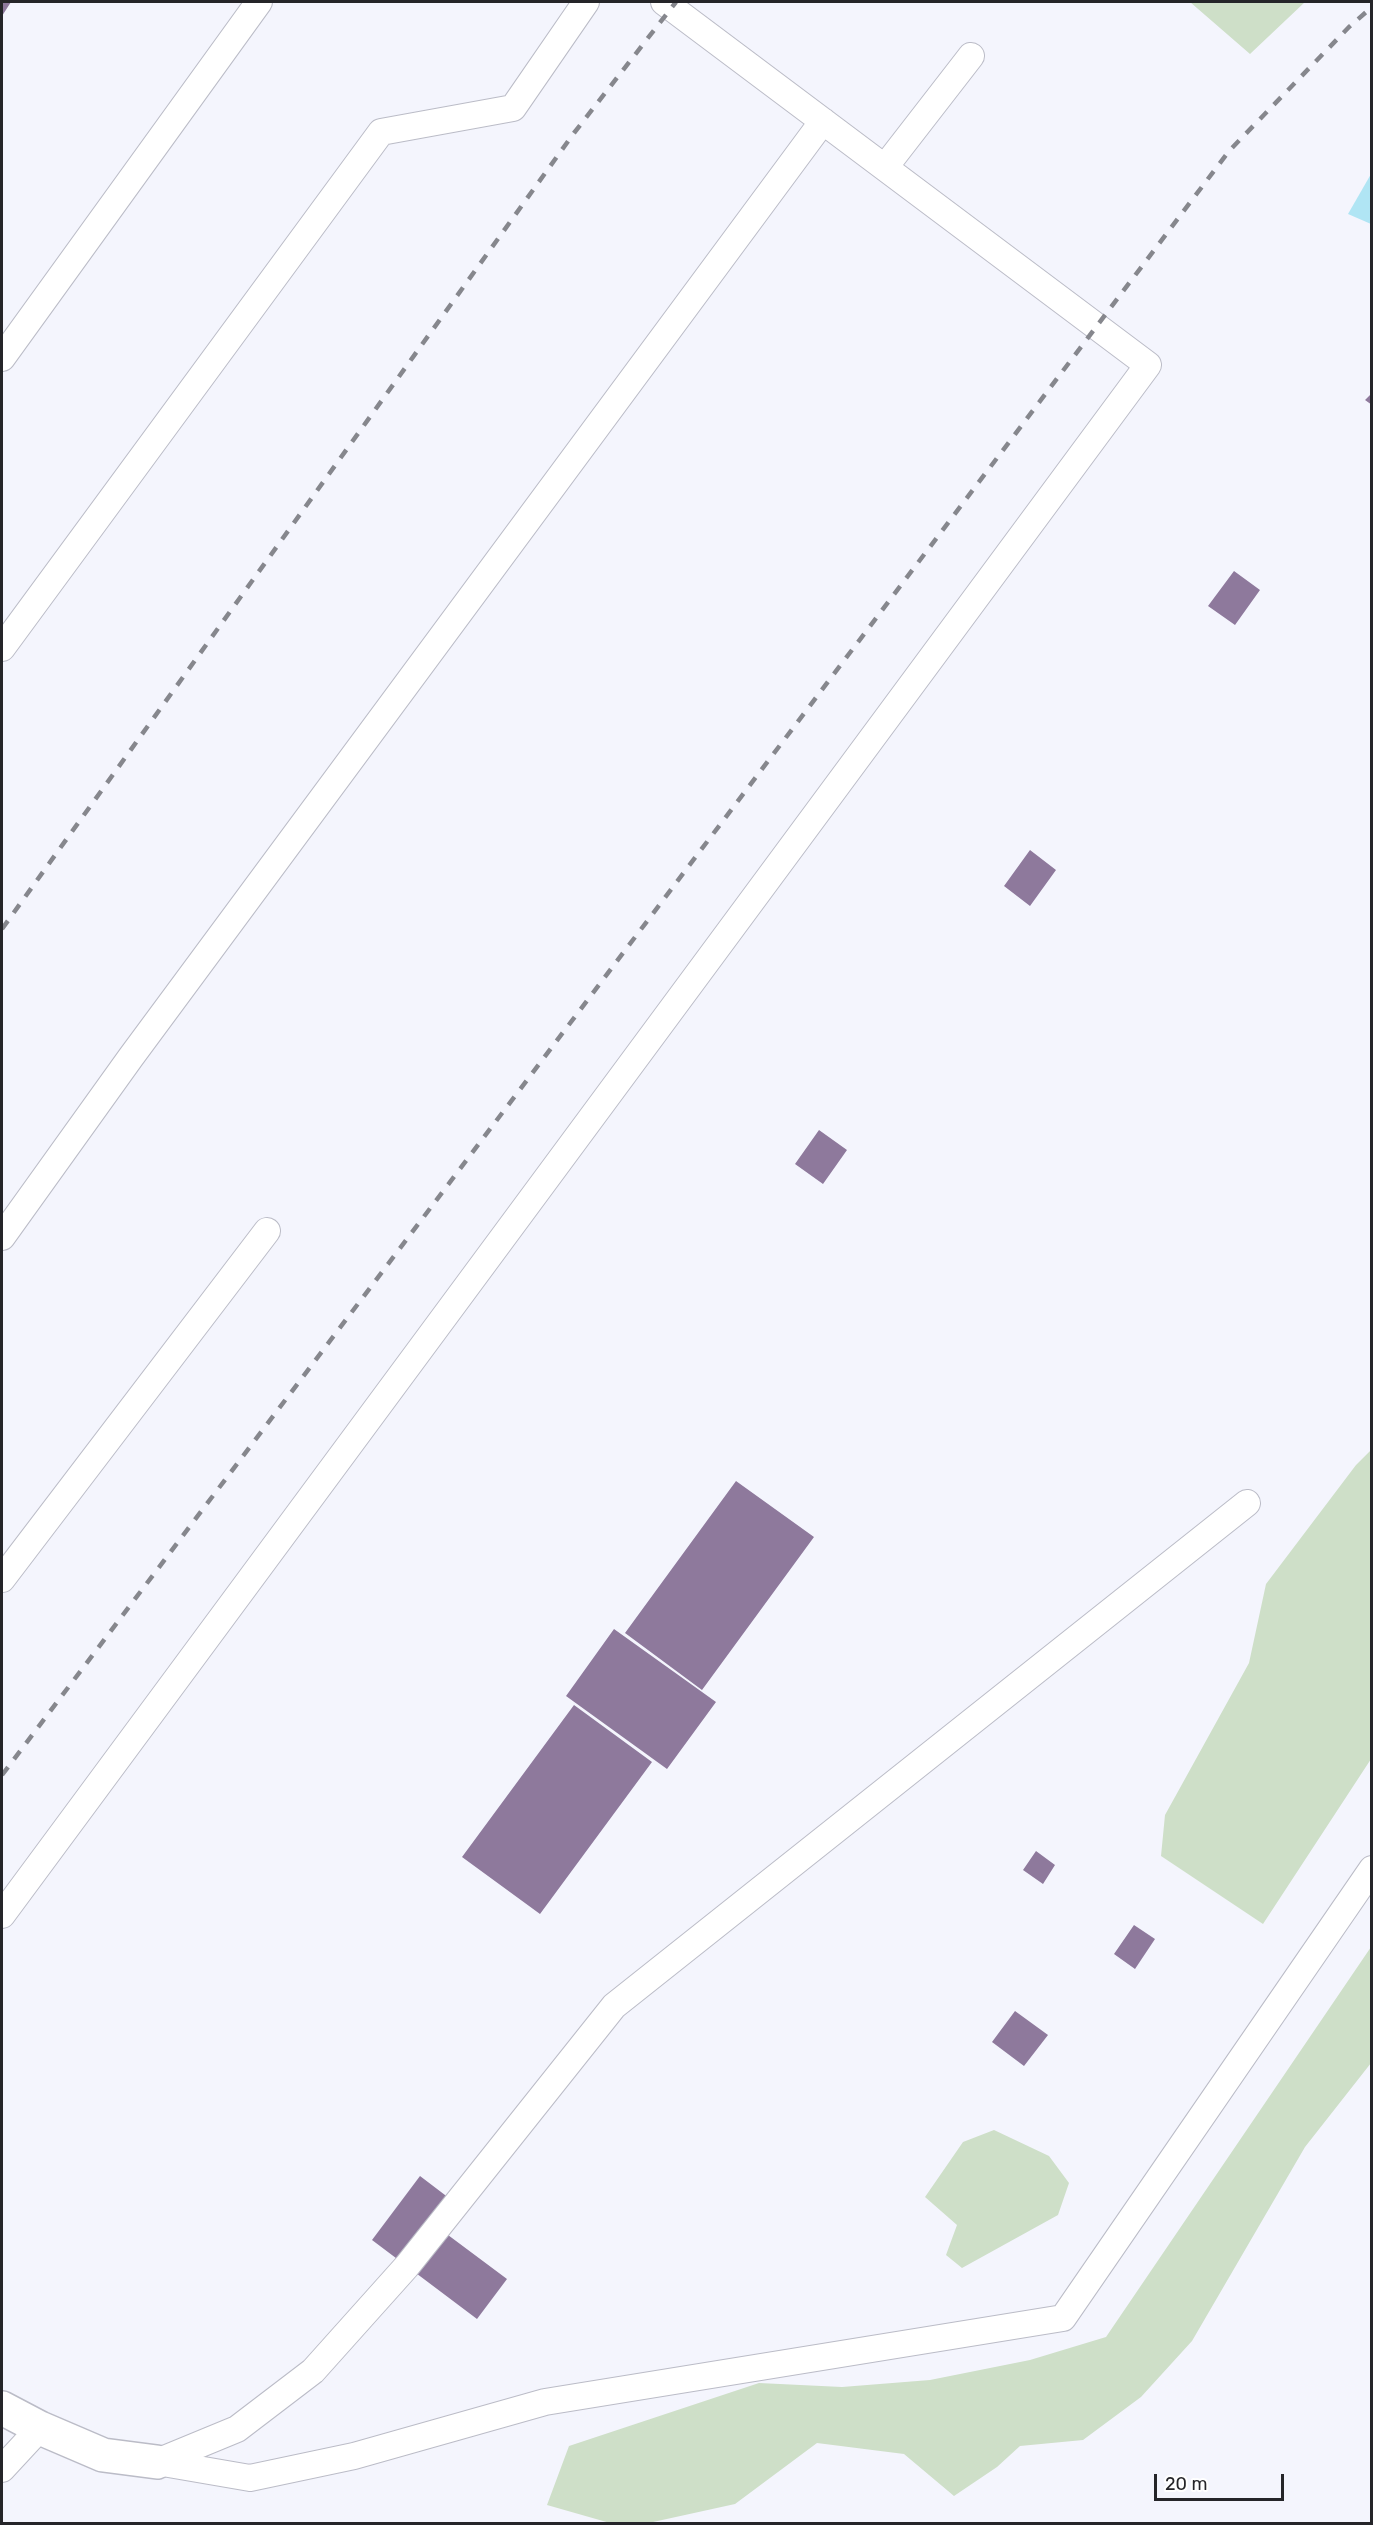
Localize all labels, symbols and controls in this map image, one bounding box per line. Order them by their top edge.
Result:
scale bar [1157,2462,1288,2500]
text: 20 m [1165,2473,1207,2495]

